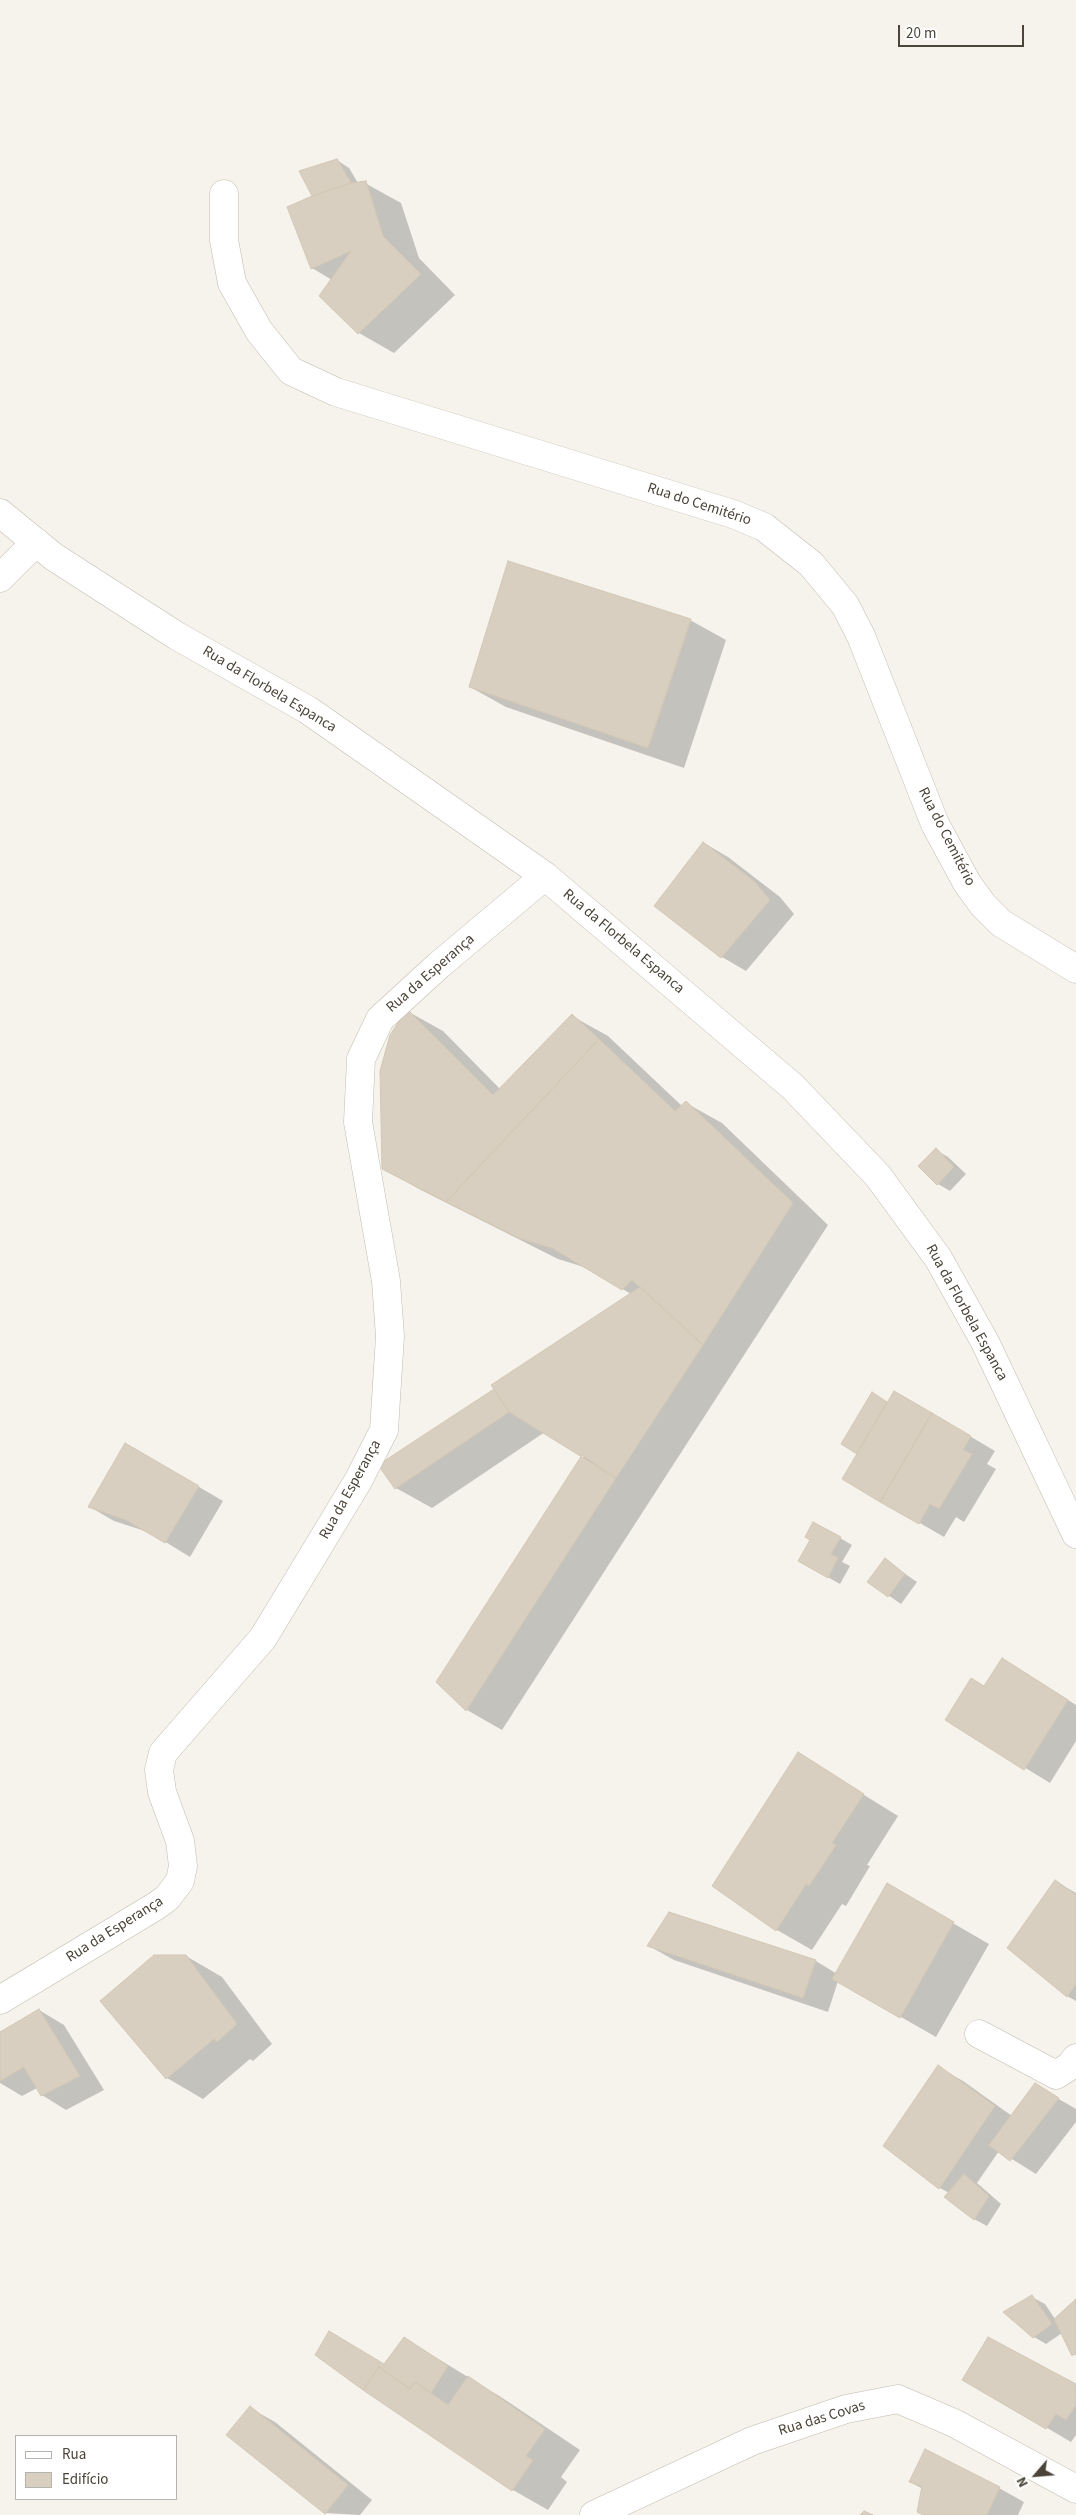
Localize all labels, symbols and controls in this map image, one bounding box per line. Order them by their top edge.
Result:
scale bar [901,15,1027,47]
text: 20 m [906,23,936,44]
street label: Rua do Cemitério [645,480,753,530]
street label: Rua da Florbela Espanca [199,643,339,737]
street label: Rua do Cemitério [913,785,979,889]
street label: Rua da Florbela Espanca [559,886,687,998]
street label: Rua da Esperança [383,931,479,1017]
street label: Rua da Florbela Espanca [921,1242,1011,1384]
street label: Rua da Esperança [316,1437,386,1543]
street label: Rua da Esperança [63,1893,167,1967]
street label: Rua das Covas [777,2397,867,2441]
legend [15,2435,178,2500]
text: Rua [62,2444,86,2465]
north arrow [1011,2450,1061,2500]
text: Edifício [62,2469,109,2490]
text: N [1012,2473,1034,2490]

